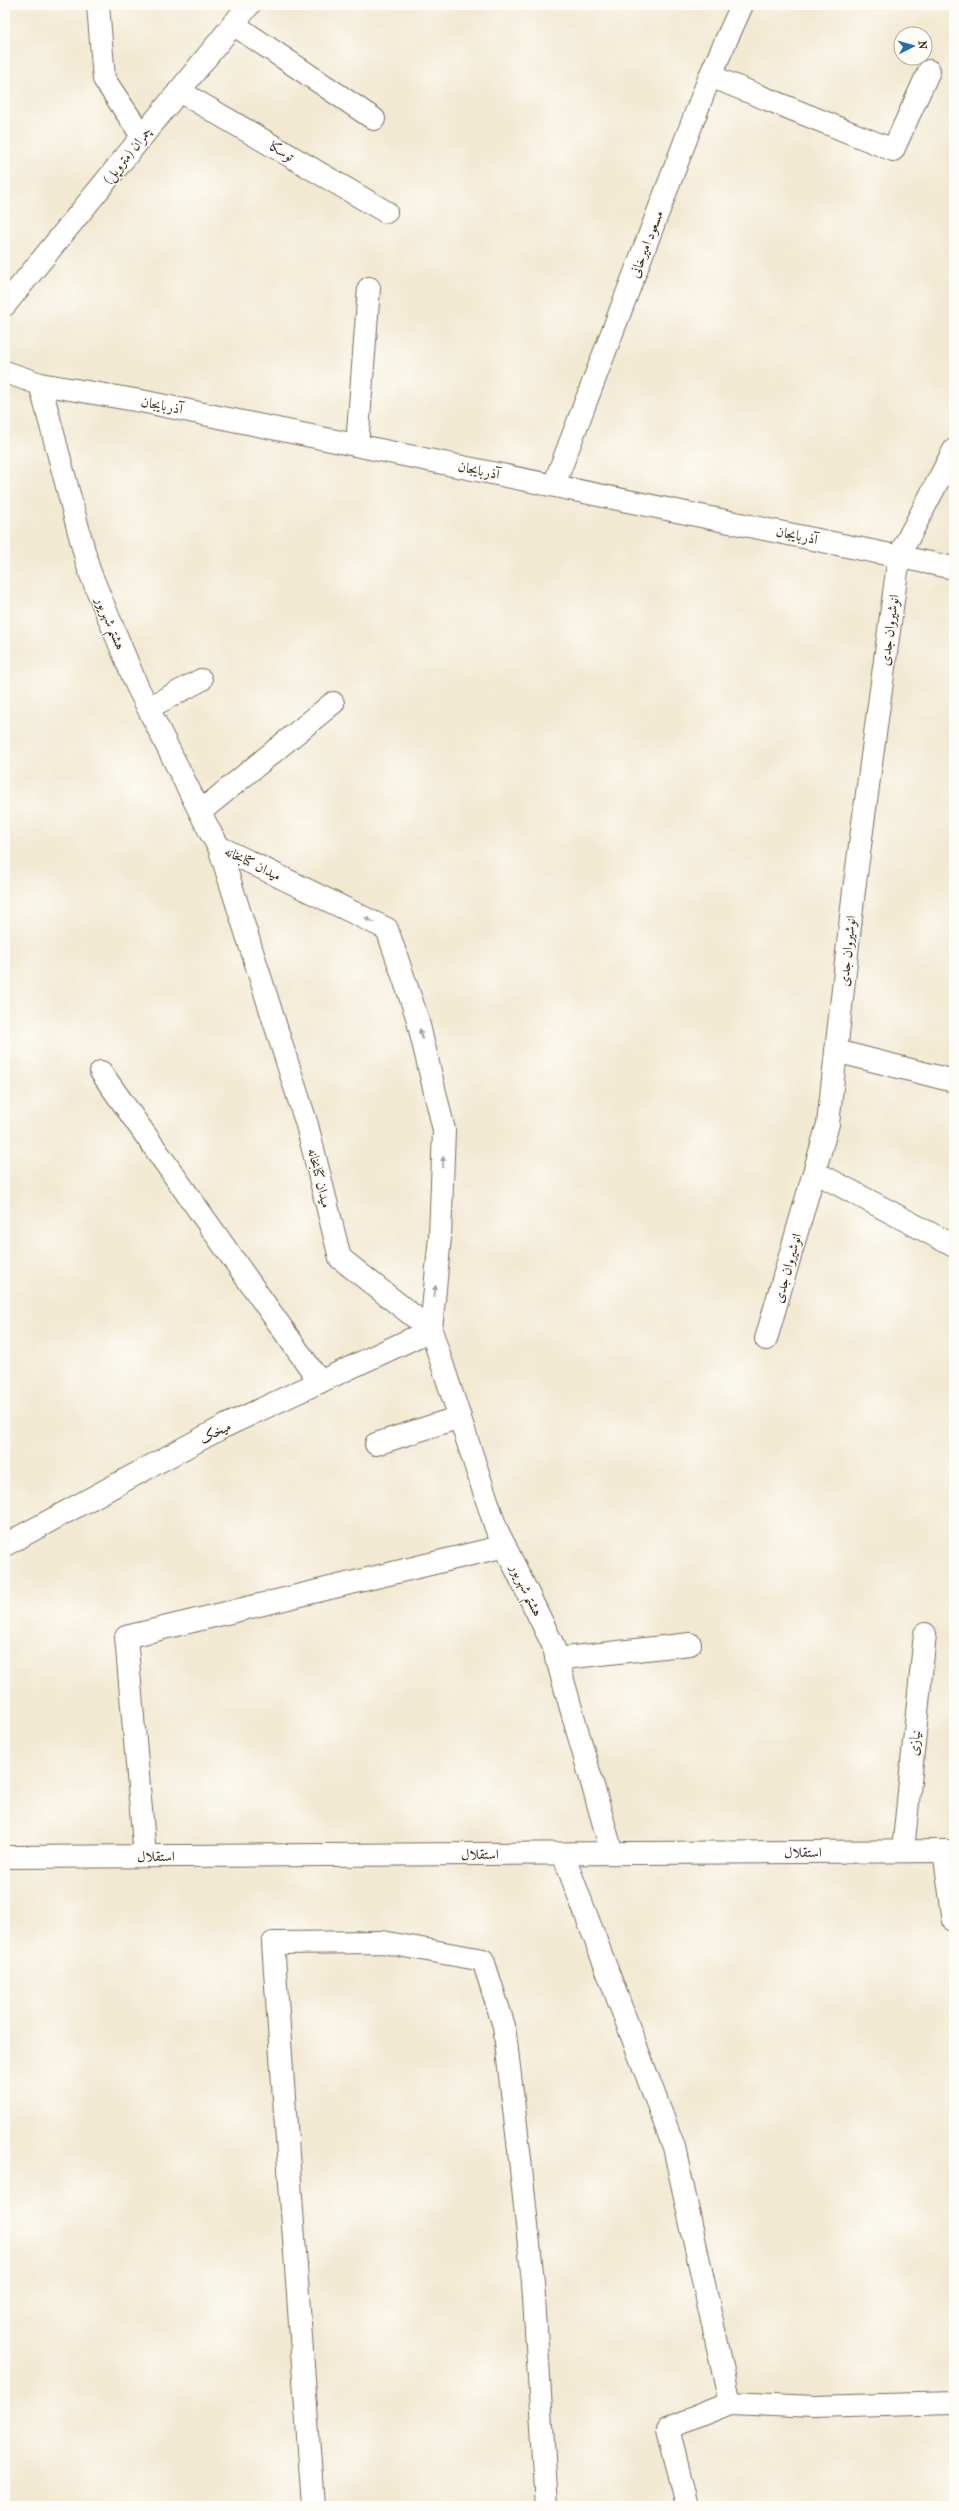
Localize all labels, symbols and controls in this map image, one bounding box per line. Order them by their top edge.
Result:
north arrow [893,26,933,66]
text: N [916,40,929,50]
street label: چمران (متروپل) [99,123,157,189]
street label: توسکا [266,138,297,165]
street label: مسعود امیرخانی [626,208,667,280]
street label: آذربایجان [140,393,186,418]
street label: آذربایجان [457,458,503,484]
street label: آذربایجان [775,523,821,549]
street label: هشتم شهریور [86,592,129,654]
street label: انوشیروان جدی [876,593,903,667]
street label: میدان کتابخانه [222,842,284,884]
street label: انوشیروان جدی [835,915,860,988]
one-way arrow [364,917,376,923]
one-way arrow [418,1028,424,1041]
street label: میدان کتابخانه [304,1147,335,1210]
one-way arrow [440,1155,446,1168]
street label: انوشیروان جدی [769,1231,806,1305]
one-way arrow [432,1285,438,1297]
street label: میخک [197,1417,234,1448]
street label: هشتم شهریور [501,1560,546,1621]
street label: نیازی [905,1729,924,1757]
street label: استقلال [784,1844,822,1861]
street label: استقلال [461,1846,499,1863]
street label: استقلال [137,1848,175,1865]

